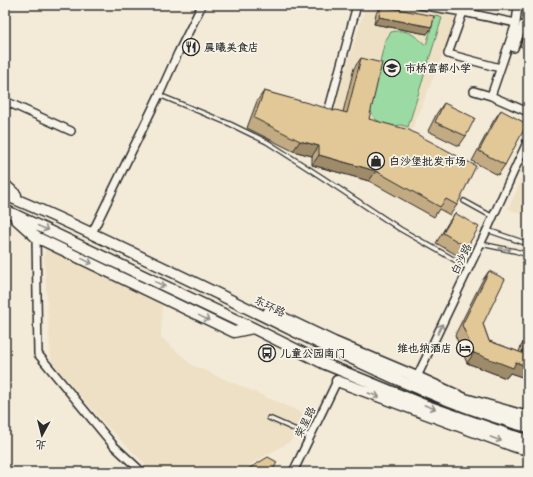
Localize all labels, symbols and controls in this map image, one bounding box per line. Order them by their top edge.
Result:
restaurant icon: 晨曦美食店 [181,37,201,57]
place label: 晨曦美食店 [204,41,259,54]
school or university icon: 市桥富都小学 [382,58,402,78]
place label: 市桥富都小学 [405,62,471,75]
shop icon: 白沙堡批发市场 [366,151,386,171]
place label: 白沙堡批发市场 [389,155,466,168]
one-way arrow [36,225,48,232]
street label: 白沙路 [448,242,475,277]
one-way arrow [498,245,511,253]
one-way arrow [81,258,93,265]
one-way arrow [154,281,166,288]
street label: 东环路 [252,293,287,320]
one-way arrow [198,315,210,322]
one-way arrow [437,324,444,336]
hotel icon: 维也纳酒店 [455,338,475,358]
place label: 维也纳酒店 [397,342,452,355]
bus stop icon: 儿童公园南门 [257,343,277,363]
place label: 儿童公园南门 [280,347,346,360]
one-way arrow [367,391,379,399]
one-way arrow [424,403,436,411]
street label: 荣星路 [292,405,319,440]
north arrow [22,415,62,455]
one-way arrow [489,436,501,444]
text: 北 [35,437,47,452]

